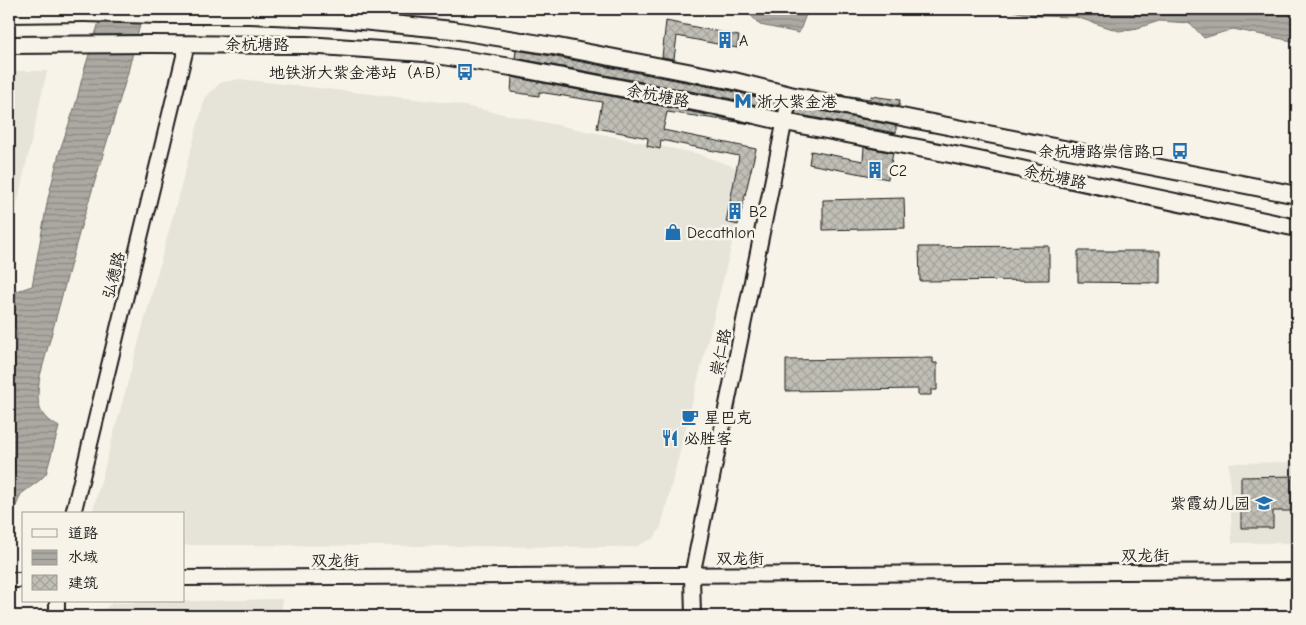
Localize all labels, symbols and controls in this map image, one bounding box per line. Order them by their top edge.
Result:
building icon: A [715,30,735,50]
place label: A [739,32,748,50]
street label: 余杭塘路 [225,36,289,54]
bus stop icon: 地铁浙大紫金港站（A·B） [455,62,475,82]
place label: 地铁浙大紫金港站（A·B） [269,64,451,82]
street label: 余杭塘路 [625,81,691,111]
metro station icon: 浙大紫金港 [733,91,753,111]
place label: 浙大紫金港 [757,93,837,111]
bus stop icon: 余杭塘路崇信路口 [1170,141,1190,161]
place label: 余杭塘路崇信路口 [1038,143,1166,161]
building icon: C2 [865,160,885,180]
place label: C2 [889,162,907,180]
street label: 余杭塘路 [1022,162,1088,192]
building icon: B2 [725,201,745,221]
place label: B2 [749,203,767,221]
shop icon: Decathlon [663,222,683,242]
place label: Decathlon [687,224,755,242]
street label: 弘德路 [99,250,129,301]
street label: 崇仁路 [707,327,735,378]
cafe icon: 星巴克 [680,407,700,427]
place label: 星巴克 [704,409,752,427]
restaurant icon: 必胜客 [660,428,680,448]
place label: 必胜客 [684,430,732,448]
school or university icon: 紫霞幼儿园 [1254,493,1274,513]
place label: 紫霞幼儿园 [1170,495,1250,513]
legend [22,512,185,602]
text: 道路 [68,524,98,542]
street label: 双龙街 [1121,547,1169,565]
text: 水域 [68,548,98,566]
street label: 双龙街 [716,550,764,568]
street label: 双龙街 [311,552,359,570]
text: 建筑 [68,574,98,592]

